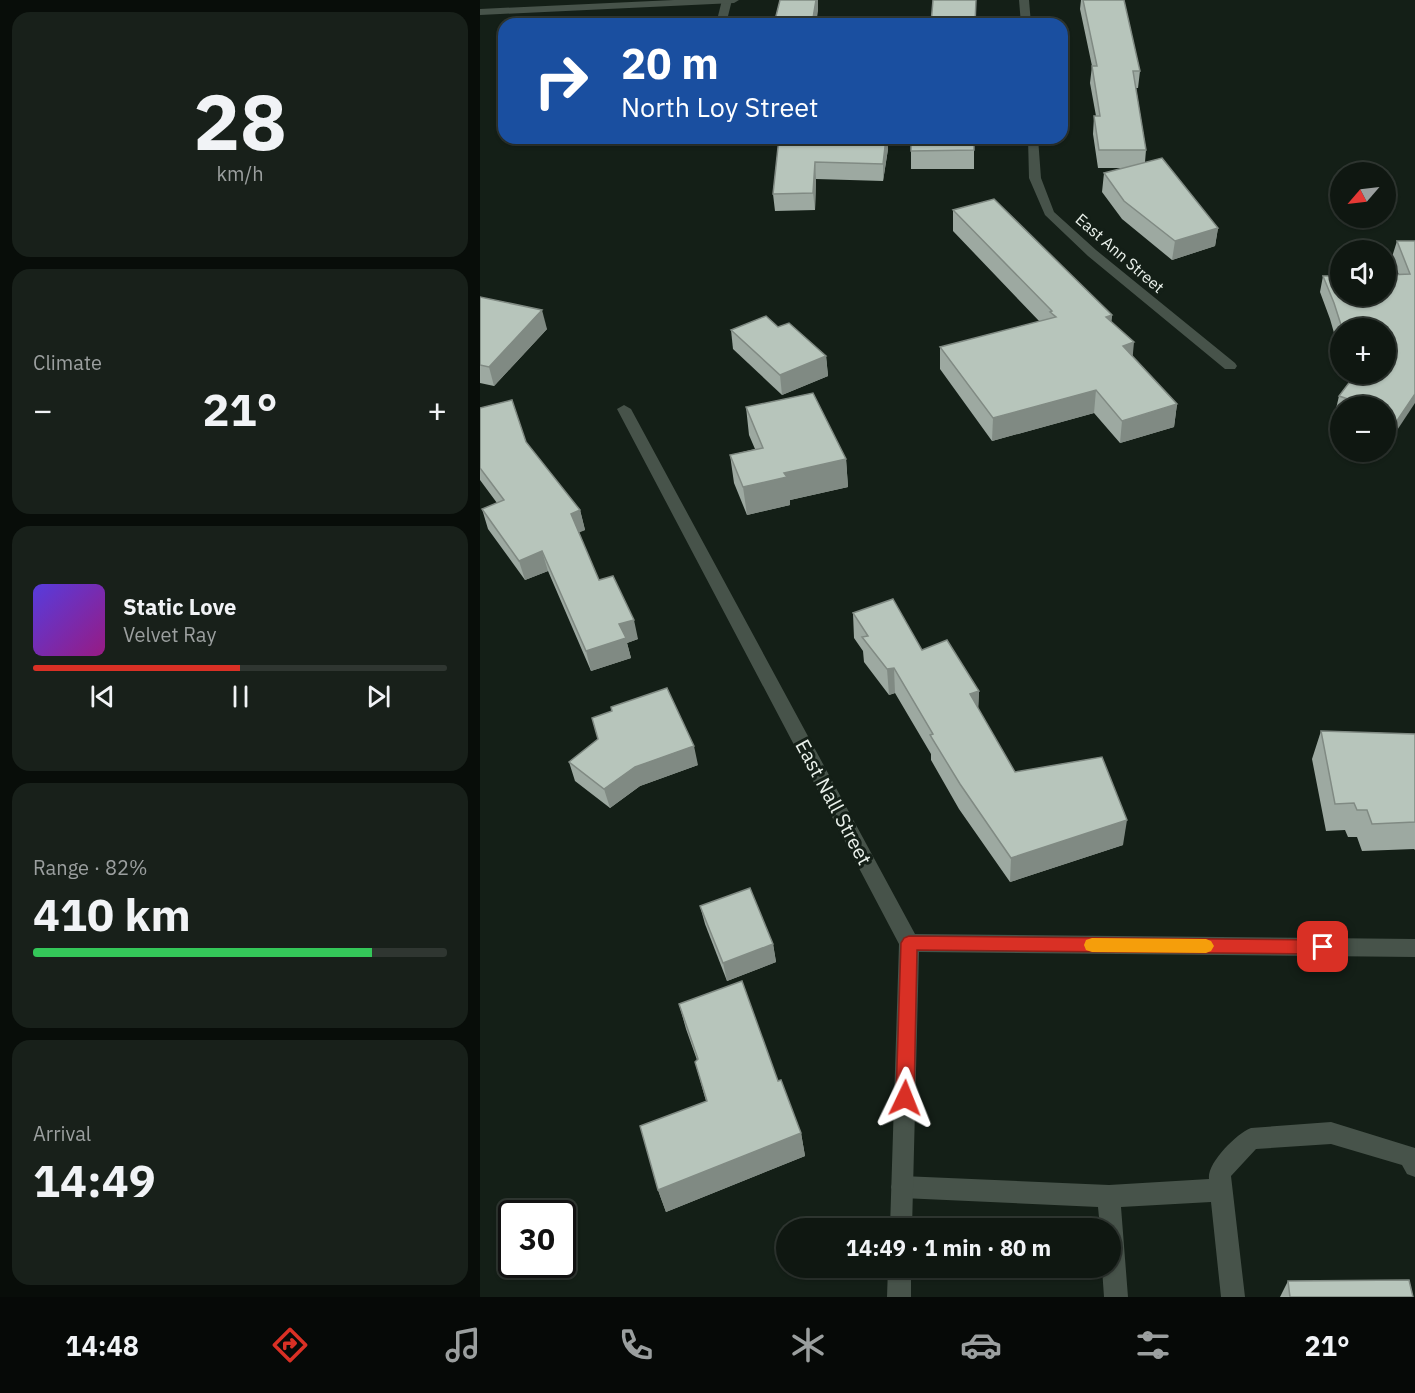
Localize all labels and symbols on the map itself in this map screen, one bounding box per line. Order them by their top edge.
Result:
north arrow [1330,162,1396,228]
street label: East Ann Street [1072,209,1168,297]
street label: East Nall Street [789,734,879,870]
pin [1297,921,1348,972]
position arrow [873,1066,937,1130]
speed limit sign: 30 [498,1200,576,1278]

